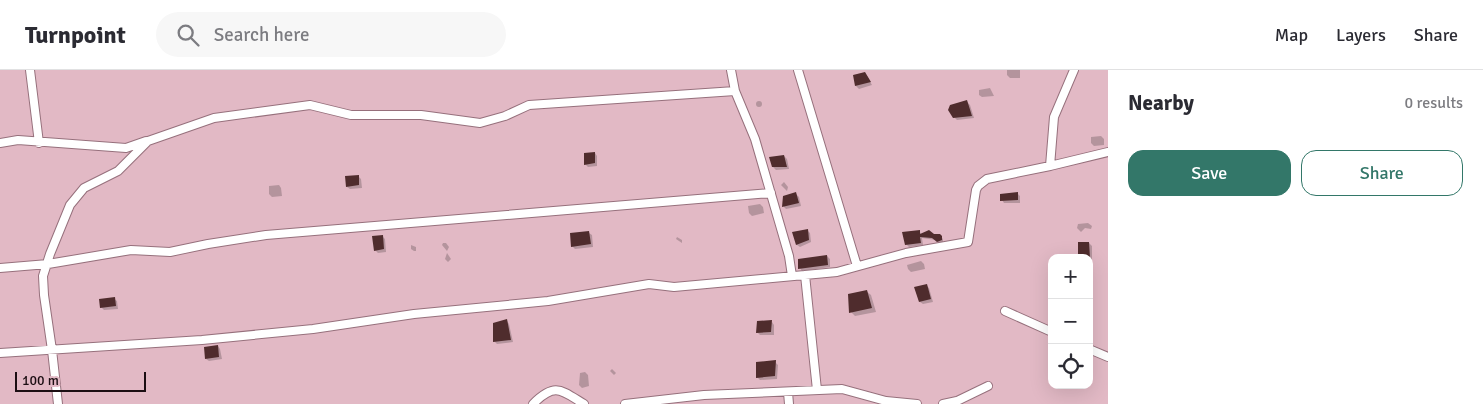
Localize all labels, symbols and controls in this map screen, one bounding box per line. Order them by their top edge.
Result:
search box [156,12,506,57]
text: Turnpoint [25,20,126,50]
icon: search [174,21,202,49]
text: Search here [214,23,309,47]
text: Map [1275,24,1308,46]
text: Layers [1336,24,1386,46]
text: Share [1414,24,1458,46]
text: Nearby [1128,90,1194,116]
text: 0 results [1404,93,1463,113]
button: Save [1128,150,1291,196]
button: Share [1301,150,1463,196]
map controls [1048,254,1093,389]
button: + [1048,254,1093,299]
button: − [1048,299,1093,344]
button: locate [1048,344,1093,389]
scale bar [15,369,146,392]
text: 100 m [22,372,59,389]

